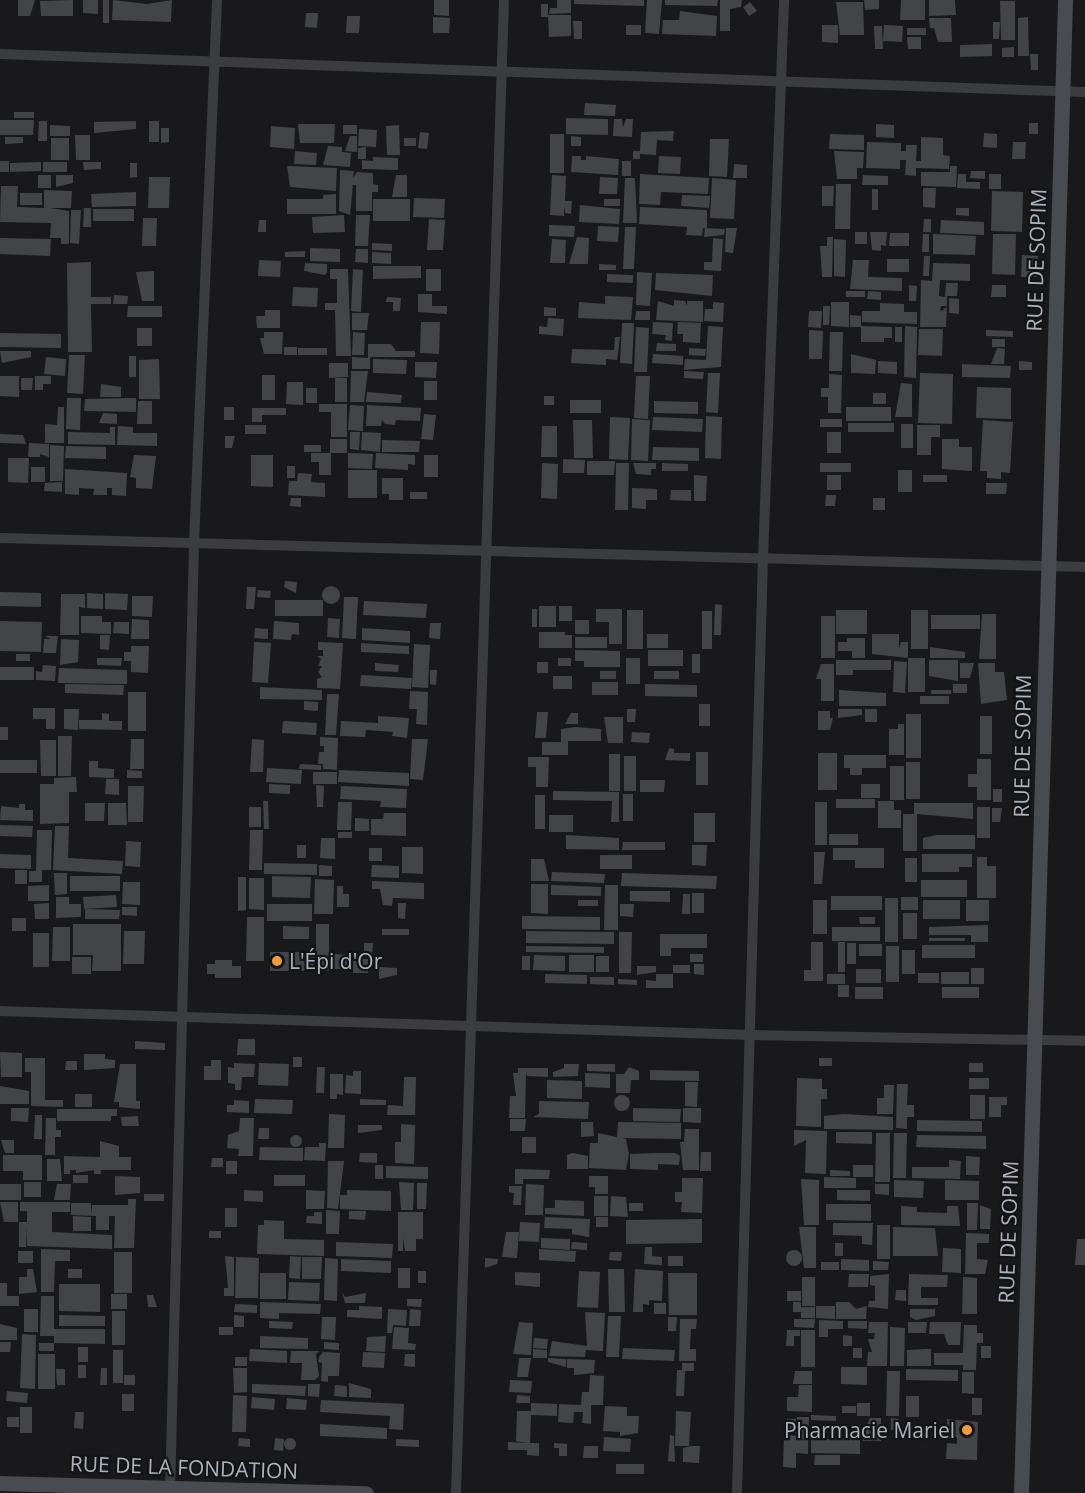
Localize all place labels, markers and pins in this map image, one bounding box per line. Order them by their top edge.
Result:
place label: L'Épi d'Or [289,948,382,974]
marker: L'Épi d'Or [270,954,284,968]
place label: Pharmacie Mariel [784,1417,955,1443]
marker: Pharmacie Mariel [960,1423,974,1437]

